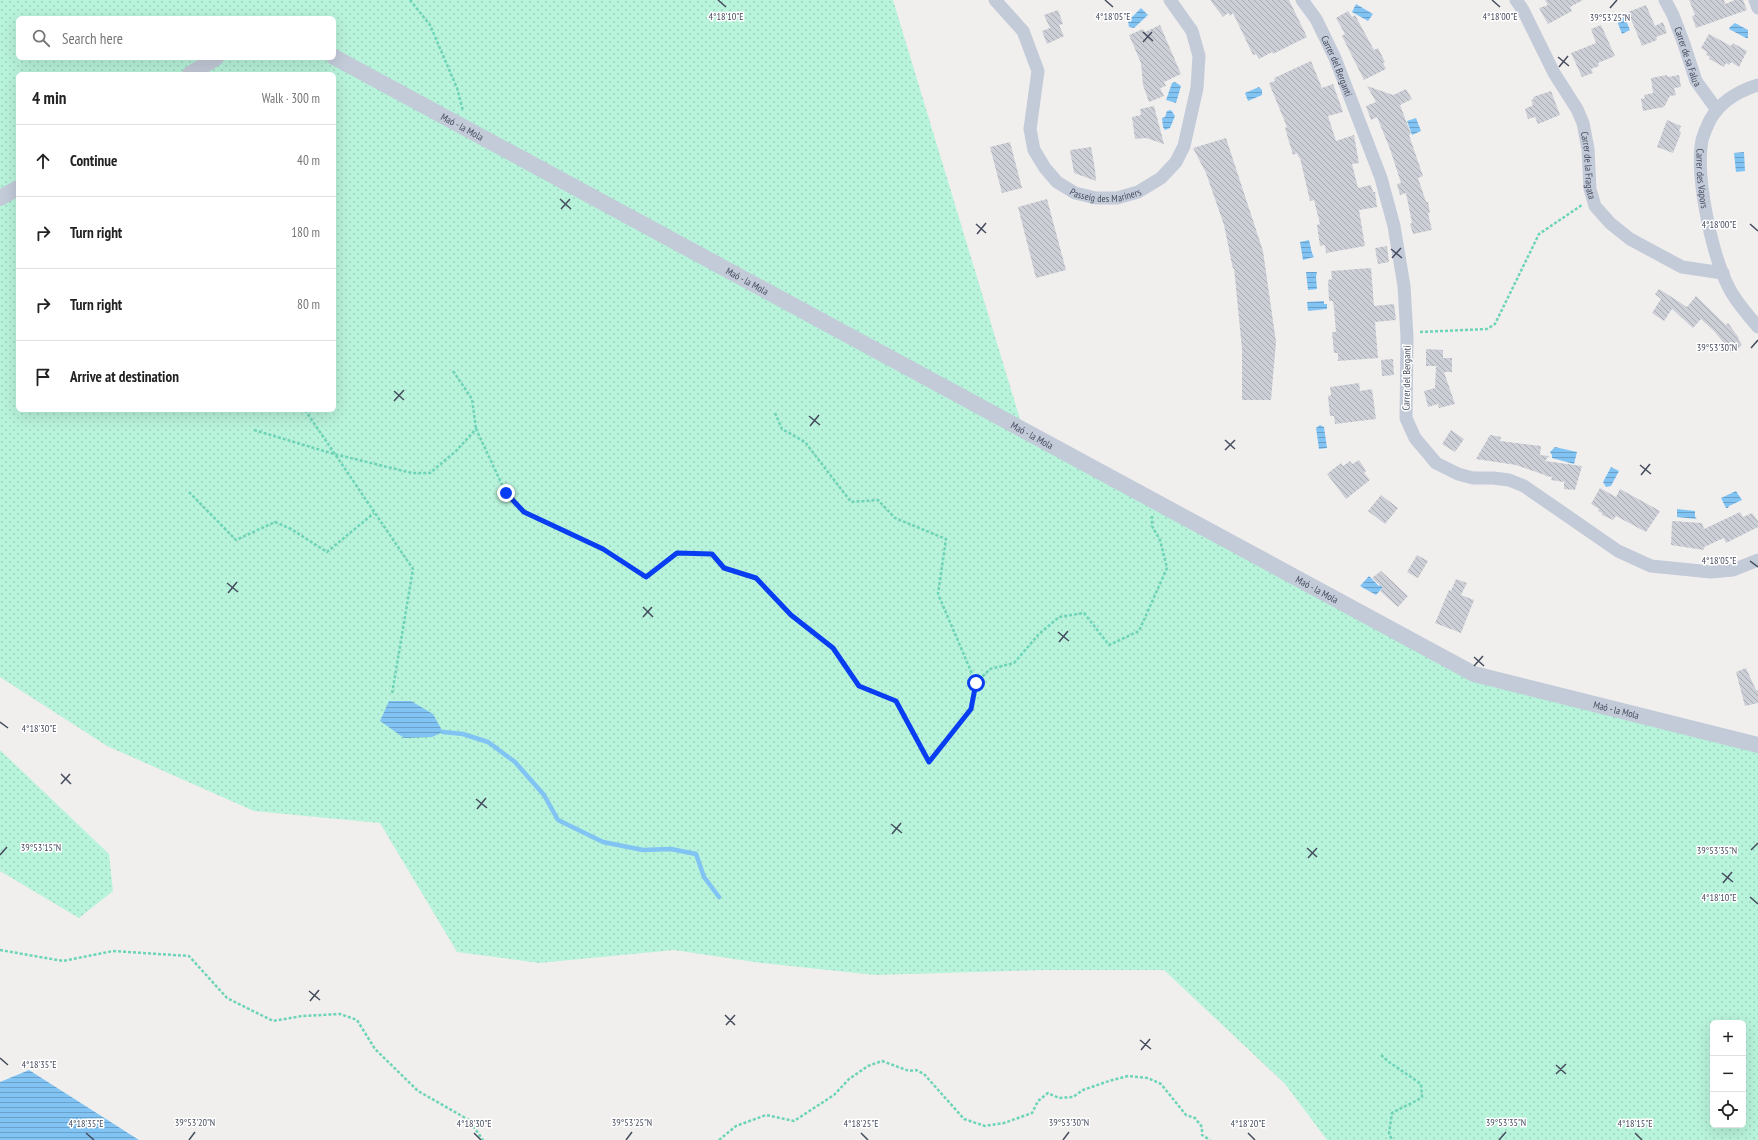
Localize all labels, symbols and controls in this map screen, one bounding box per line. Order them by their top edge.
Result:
text: 4°18'10"E [709,10,743,23]
text: 4°18'05"E [1096,10,1130,23]
text: 4°18'00"E [1483,10,1517,23]
text: 39°53'25"N [1590,11,1630,24]
search box [16,16,336,60]
street label: Carrer de sa Falua [1671,25,1704,89]
icon: search [30,27,52,49]
text: Search here [62,29,123,48]
street label: Carrer del Bergantí [1318,33,1355,99]
text: 4 min [32,87,66,109]
text: Walk · 300 m [262,90,320,107]
street label: Maó - la Mola [439,110,486,144]
street label: Carrer de la Fragata [1578,130,1599,201]
street label: Carrer des Vapors [1693,148,1711,210]
icon: ahead [32,150,54,172]
text: Continue [70,151,117,170]
text: 40 m [297,152,320,169]
street label: Passeig des Mariners [1067,185,1144,205]
text: 4°18'00"E [1702,218,1736,231]
icon: right [32,222,54,244]
text: Turn right [70,223,122,242]
text: 180 m [291,224,320,241]
street label: Maó - la Mola [724,264,771,298]
icon: right [32,294,54,316]
text: Turn right [70,295,122,314]
text: 80 m [297,296,320,313]
text: 39°53'30"N [1697,341,1737,354]
street label: Carrer del Bergantí [1399,345,1414,411]
icon: arrive [32,366,54,388]
text: Arrive at destination [70,367,179,386]
street label: Maó - la Mola [1008,419,1056,452]
route end [497,484,515,502]
text: 4°18'05"E [1702,554,1736,567]
street label: Maó - la Mola [1293,573,1341,606]
route start [967,674,985,692]
street label: Maó - la Mola [1592,698,1640,722]
text: 4°18'30"E [22,722,56,735]
text: 39°53'15"N [21,841,61,854]
text: 39°53'35"N [1697,844,1737,857]
text: 4°18'10"E [1702,891,1736,904]
map controls [1710,1020,1746,1128]
button: + [1710,1020,1746,1056]
button: − [1710,1056,1746,1092]
text: 4°18'35"E [22,1058,56,1071]
button: locate [1710,1092,1746,1128]
text: 39°53'20"N [175,1116,215,1129]
text: 39°53'25"N [612,1116,652,1129]
text: 39°53'30"N [1049,1116,1089,1129]
text: 39°53'35"N [1486,1116,1526,1129]
text: 4°18'35"E [69,1117,103,1130]
text: 4°18'30"E [457,1117,491,1130]
text: 4°18'25"E [844,1117,878,1130]
text: 4°18'20"E [1231,1117,1265,1130]
text: 4°18'15"E [1618,1117,1652,1130]

